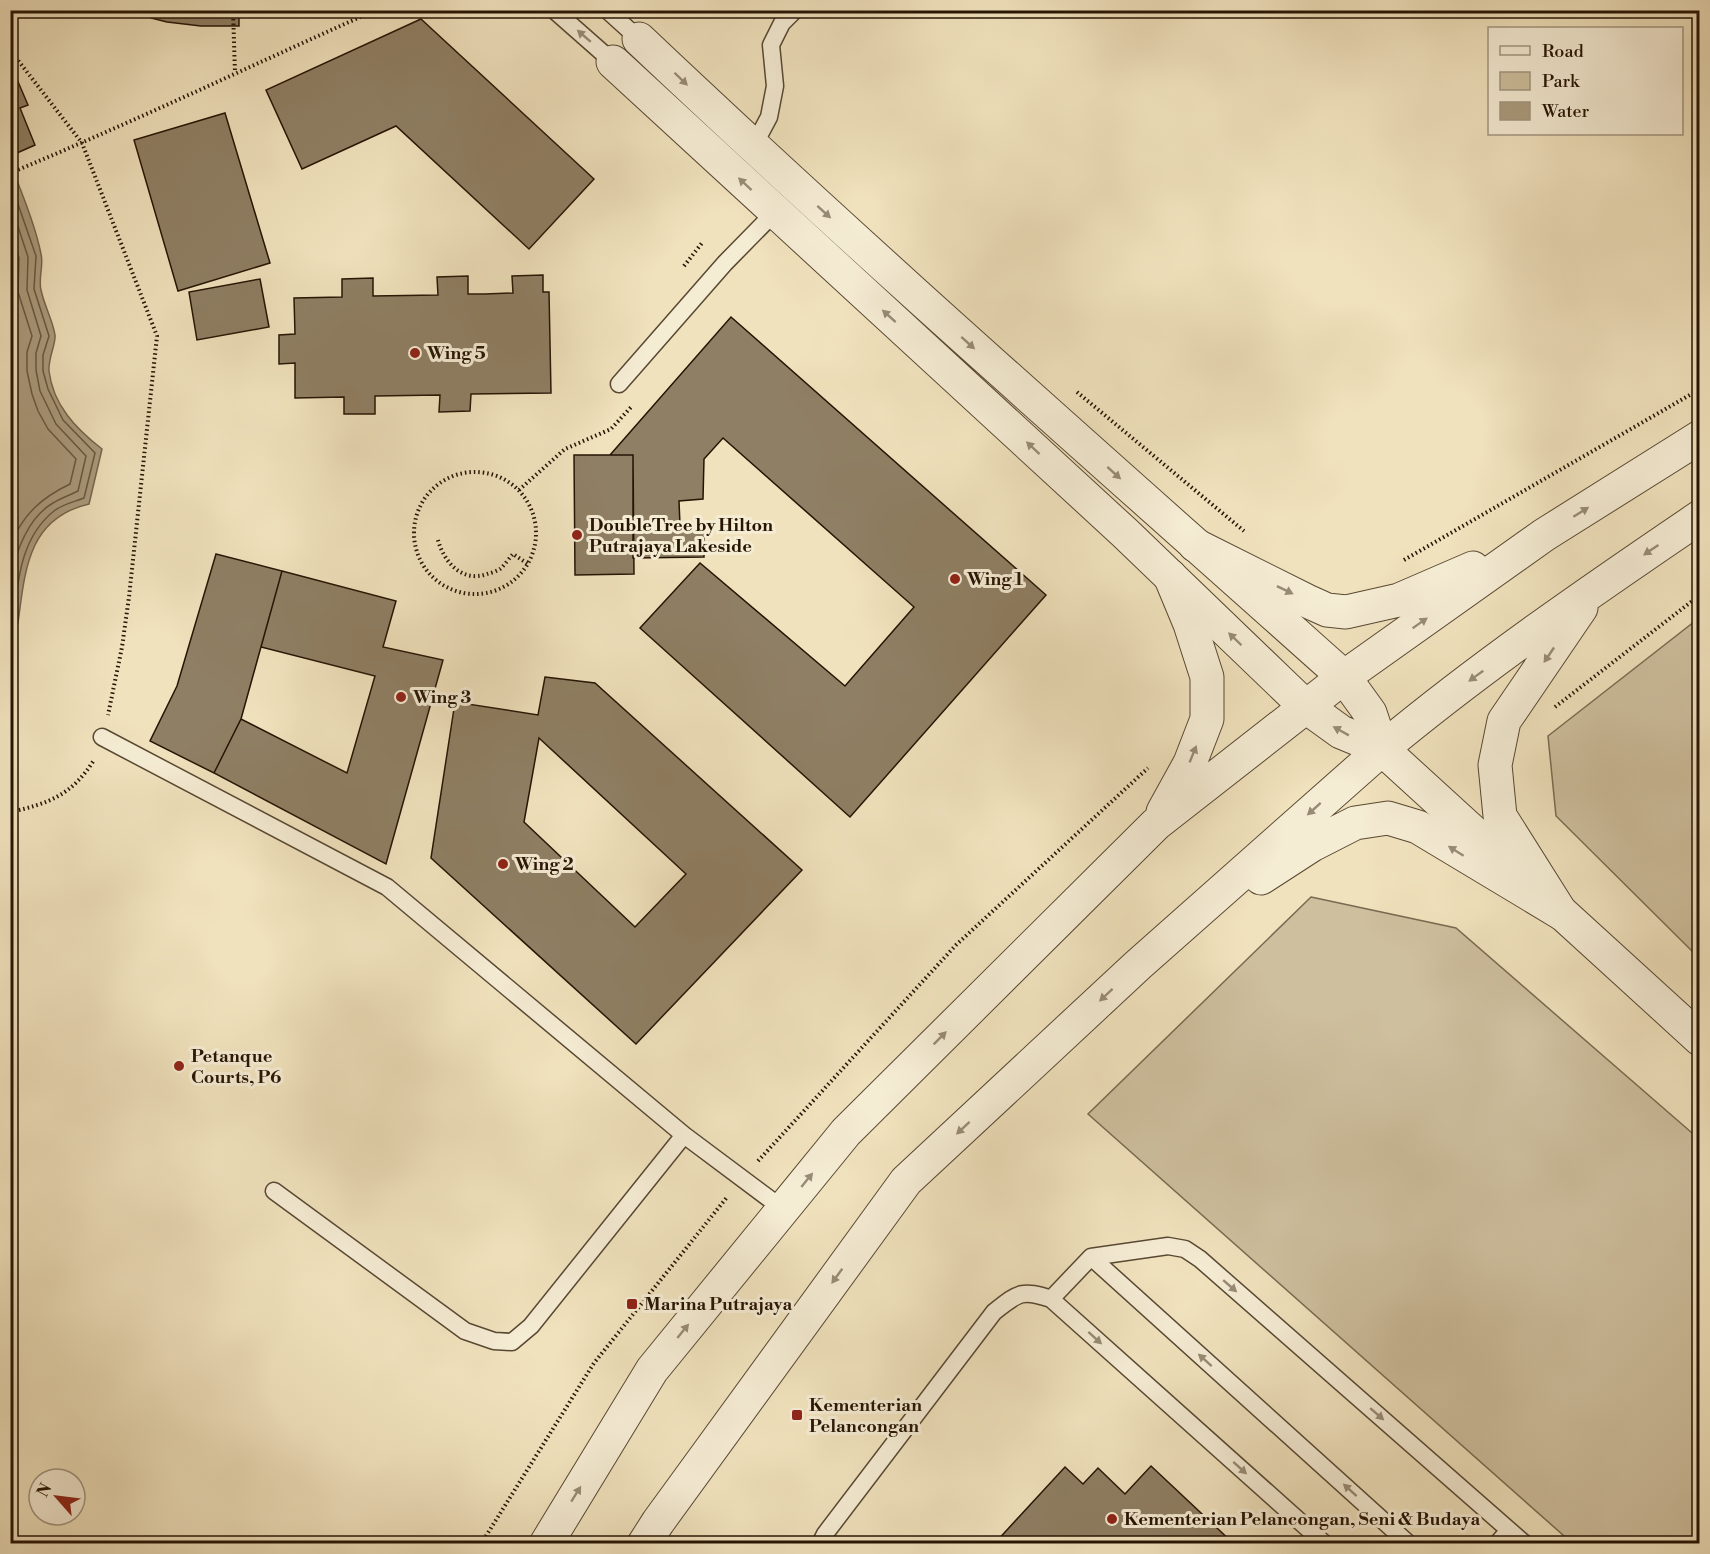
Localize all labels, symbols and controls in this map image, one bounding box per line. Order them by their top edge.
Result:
legend [1488,27,1683,135]
one-way arrow [576,30,592,43]
text: Road [1542,40,1585,63]
text: Park [1542,70,1581,93]
one-way arrow [674,72,689,86]
text: Water [1541,100,1590,123]
one-way arrow [738,178,753,191]
one-way arrow [816,205,831,218]
one-way arrow [882,310,897,323]
one-way arrow [961,336,976,350]
place label: Wing 5 [426,342,486,365]
marker: Wing 5 [408,346,422,360]
one-way arrow [1025,441,1040,455]
one-way arrow [1106,466,1121,479]
one-way arrow [1572,507,1589,518]
place label: DoubleTree by Hilton Putrajaya Lakeside [589,514,773,558]
marker: DoubleTree by Hilton Putrajaya Lakeside [570,528,584,542]
one-way arrow [1643,544,1659,555]
place label: Wing 1 [966,568,1023,591]
marker: Wing 1 [948,572,962,586]
one-way arrow [1276,586,1293,595]
one-way arrow [1412,618,1428,629]
one-way arrow [1229,633,1243,647]
one-way arrow [1543,647,1555,663]
one-way arrow [1468,670,1484,682]
place label: Wing 3 [412,686,471,709]
marker: Wing 3 [394,690,408,704]
one-way arrow [1333,726,1350,736]
one-way arrow [1189,744,1199,762]
one-way arrow [1307,802,1322,815]
one-way arrow [1448,845,1464,856]
place label: Wing 2 [514,853,574,876]
marker: Wing 2 [496,857,510,871]
one-way arrow [1098,988,1113,1002]
one-way arrow [933,1032,947,1046]
place label: Petanque Courts, P6 [191,1045,281,1089]
marker: Petanque Courts, P6 [172,1059,186,1073]
one-way arrow [957,1121,971,1135]
one-way arrow [800,1172,813,1188]
one-way arrow [831,1268,843,1284]
one-way arrow [1222,1279,1237,1292]
place label: Marina Putrajaya [644,1293,793,1316]
marker: Marina Putrajaya [625,1297,639,1311]
one-way arrow [677,1323,690,1339]
one-way arrow [1087,1331,1102,1344]
one-way arrow [1198,1354,1213,1367]
place label: Kementerian Pelancongan [809,1394,922,1438]
one-way arrow [1369,1407,1384,1420]
marker: Kementerian Pelancongan [790,1408,804,1422]
one-way arrow [1232,1461,1247,1474]
north arrow [27,1467,87,1527]
text: N [33,1480,57,1501]
one-way arrow [1343,1484,1358,1497]
one-way arrow [571,1486,582,1502]
place label: Kementerian Pelancongan, Seni & Budaya [1124,1508,1481,1531]
marker: Kementerian Pelancongan, Seni & Budaya [1105,1512,1119,1526]

